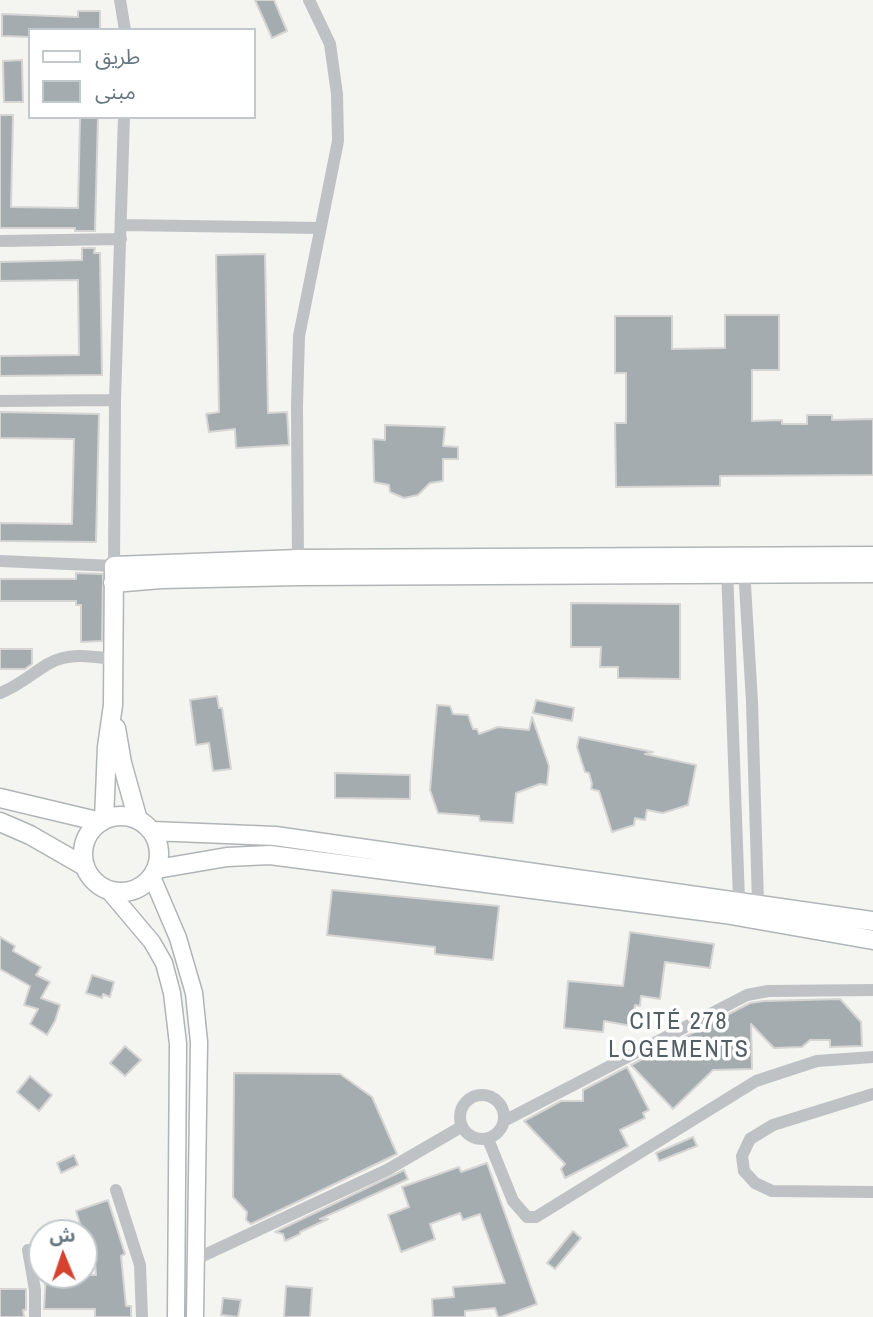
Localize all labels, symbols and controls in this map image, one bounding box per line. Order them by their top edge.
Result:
legend [28,28,256,119]
text: طريق [95,42,140,71]
text: مبنى [95,77,136,106]
district label: CITÉ 278 LOGEMENTS [609,1009,749,1065]
north arrow [28,1219,98,1289]
text: ش [49,1222,76,1248]

